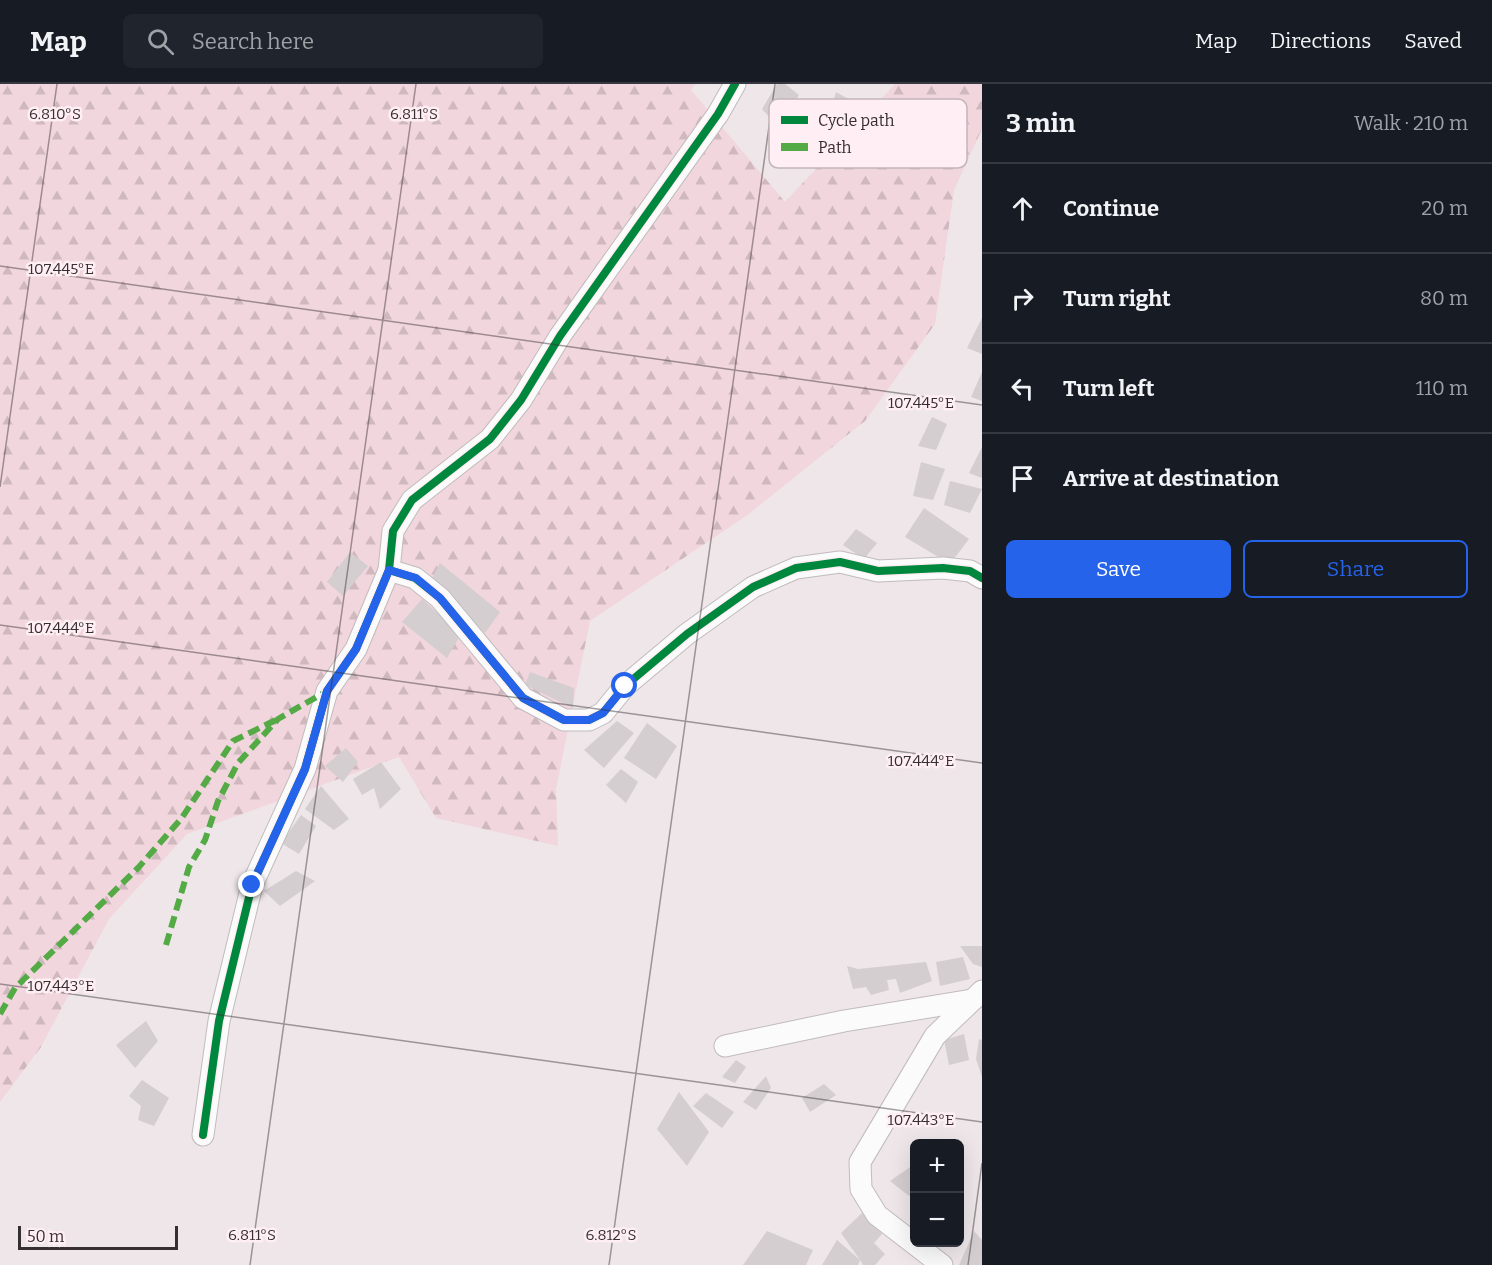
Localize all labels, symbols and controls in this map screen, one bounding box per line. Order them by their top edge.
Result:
search box [123,14,543,68]
text: Map [30,25,87,58]
icon: search [144,25,177,58]
text: Search here [192,28,314,55]
text: Map [1195,28,1237,54]
text: Directions [1270,28,1371,54]
text: Saved [1404,28,1462,54]
legend [769,99,967,168]
text: 6.810°S [29,105,81,123]
text: 6.811°S [390,105,438,123]
text: 3 min [1006,108,1075,139]
text: Cycle path [818,111,894,130]
text: Walk · 210 m [1354,111,1468,135]
text: Path [818,138,852,157]
icon: ahead [1006,192,1039,225]
text: Continue [1063,195,1159,222]
text: 20 m [1421,196,1468,220]
text: 107.445°E [28,260,94,278]
icon: right [1006,282,1039,315]
text: Turn right [1063,285,1171,312]
text: 80 m [1420,286,1468,310]
icon: left [1006,372,1039,405]
text: Turn left [1063,375,1155,402]
text: 110 m [1416,376,1468,400]
text: 107.445°E [888,394,954,412]
icon: arrive [1006,462,1039,495]
text: Arrive at destination [1063,465,1279,492]
button: Save [1006,540,1231,598]
button: Share [1243,540,1468,598]
text: 107.444°E [28,619,94,637]
route start [611,672,637,698]
text: 107.444°E [888,752,954,770]
route end [238,871,264,897]
text: 107.443°E [28,977,94,995]
text: 107.443°E [888,1111,954,1129]
map controls [910,1139,964,1247]
button: + [910,1139,964,1193]
button: − [910,1193,964,1247]
scale bar [18,1223,178,1250]
text: 6.811°S [228,1226,276,1244]
text: 6.812°S [586,1226,636,1244]
text: 50 m [27,1227,64,1246]

